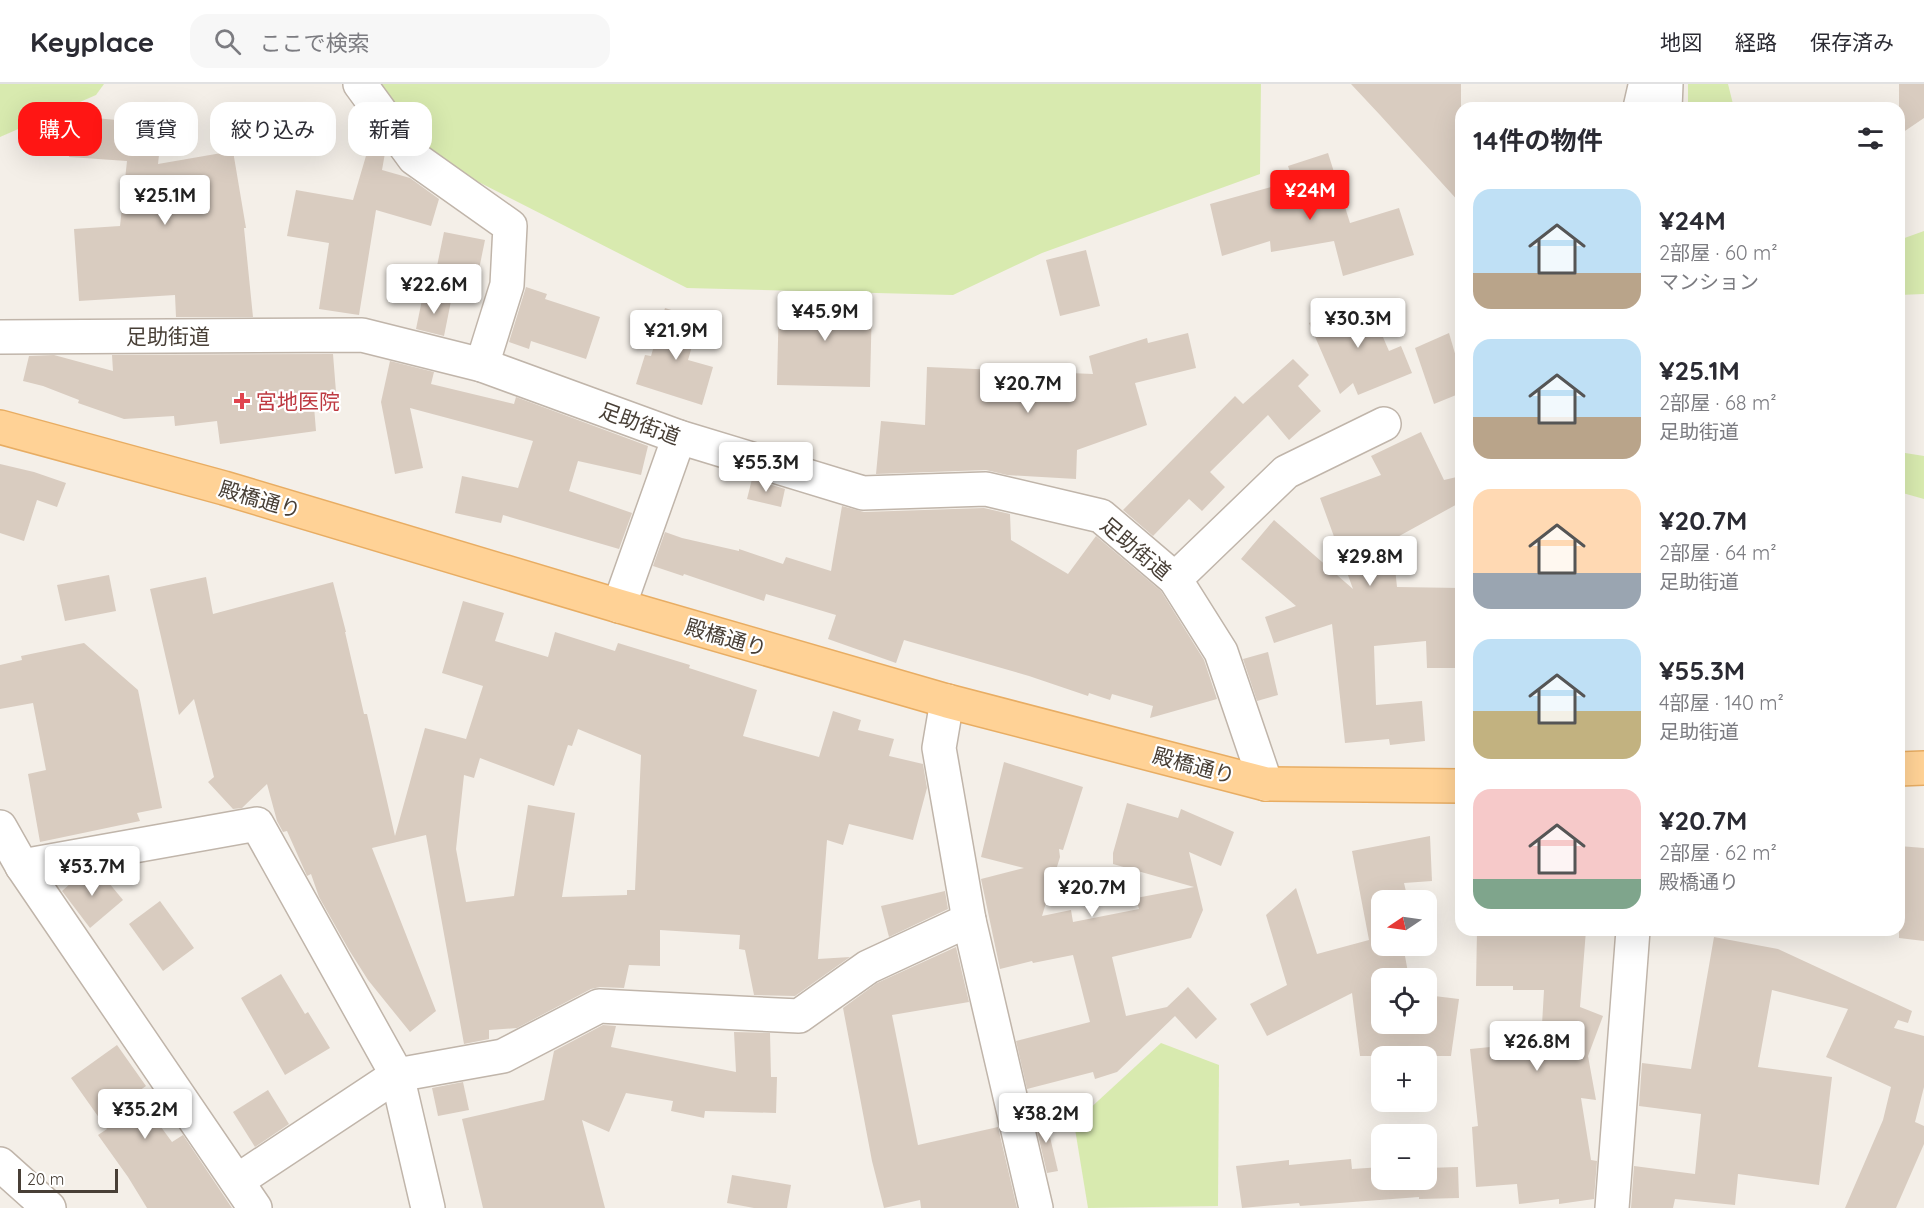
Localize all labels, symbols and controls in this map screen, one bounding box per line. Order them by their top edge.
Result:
search box [190,14,610,68]
text: Keyplace [30,24,154,59]
icon: search [211,25,244,58]
text: ここで検索 [259,29,369,57]
text: 地図 [1660,29,1702,55]
text: 経路 [1735,29,1777,55]
text: 保存済み [1810,29,1894,55]
chip: 購入 [18,102,102,156]
chip: 賃貸 [114,102,198,156]
chip: 絞り込み [210,102,336,156]
chip: 新着 [348,102,432,156]
icon: filters [1854,122,1887,155]
text: 14件の物件 [1473,124,1602,157]
pin: ¥24M [1274,170,1346,221]
pin: ¥25.1M [116,175,214,226]
text: ¥24M [1284,177,1336,202]
text: ¥25.1M [134,182,196,207]
text: ¥24M [1659,204,1726,237]
icon: home [1521,213,1593,285]
text: 2部屋 · 60 m² [1659,240,1778,265]
pin: ¥22.6M [385,264,483,315]
text: マンション [1659,269,1759,294]
text: ¥22.6M [400,271,468,296]
pin: ¥45.9M [776,291,874,342]
text: ¥45.9M [791,298,859,323]
pin: ¥30.3M [1309,298,1407,349]
text: ¥30.3M [1324,305,1392,330]
pin: ¥21.9M [627,310,725,361]
text: ¥21.9M [644,317,708,342]
street label: 足助街道 [126,323,210,349]
text: ¥25.1M [1659,354,1740,387]
pin: ¥20.7M [979,363,1077,414]
icon: home [1521,363,1593,435]
text: ¥20.7M [994,370,1062,395]
place label: 宮地医院 [256,388,340,414]
text: 2部屋 · 68 m² [1659,390,1777,415]
marker: 宮地医院 [233,392,251,410]
street label: 足助街道 [596,396,684,450]
text: 足助街道 [1659,419,1739,444]
pin: ¥55.3M [717,442,815,493]
text: ¥55.3M [733,449,799,474]
street label: 殿橋通り [216,475,304,523]
text: ¥20.7M [1659,504,1747,537]
street label: 足助街道 [1095,511,1177,585]
icon: home [1521,513,1593,585]
pin: ¥29.8M [1321,536,1419,587]
text: 2部屋 · 64 m² [1659,540,1777,565]
text: ¥29.8M [1337,543,1403,568]
text: 足助街道 [1659,569,1739,594]
street label: 殿橋通り [682,613,770,661]
text: ¥55.3M [1659,654,1745,687]
icon: home [1521,663,1593,735]
text: 4部屋 · 140 m² [1659,690,1784,715]
text: 足助街道 [1659,719,1739,744]
street label: 殿橋通り [1150,742,1238,788]
text: ¥20.7M [1659,804,1747,837]
icon: home [1521,813,1593,885]
text: 2部屋 · 62 m² [1659,840,1777,865]
pin: ¥53.7M [43,846,141,897]
text: ¥53.7M [59,853,125,878]
pin: ¥20.7M [1043,867,1141,918]
text: 殿橋通り [1659,869,1739,894]
text: ¥20.7M [1058,874,1126,899]
north arrow [1371,890,1437,956]
map controls [1371,890,1437,1190]
button: locate [1371,968,1437,1034]
pin: ¥26.8M [1488,1021,1586,1072]
text: ¥26.8M [1504,1028,1570,1053]
button: + [1371,1046,1437,1112]
pin: ¥35.2M [96,1089,194,1140]
pin: ¥38.2M [997,1093,1095,1144]
text: ¥35.2M [112,1096,178,1121]
text: ¥38.2M [1013,1100,1079,1125]
button: − [1371,1124,1437,1190]
scale bar [18,1166,118,1194]
text: 20 m [27,1169,64,1189]

